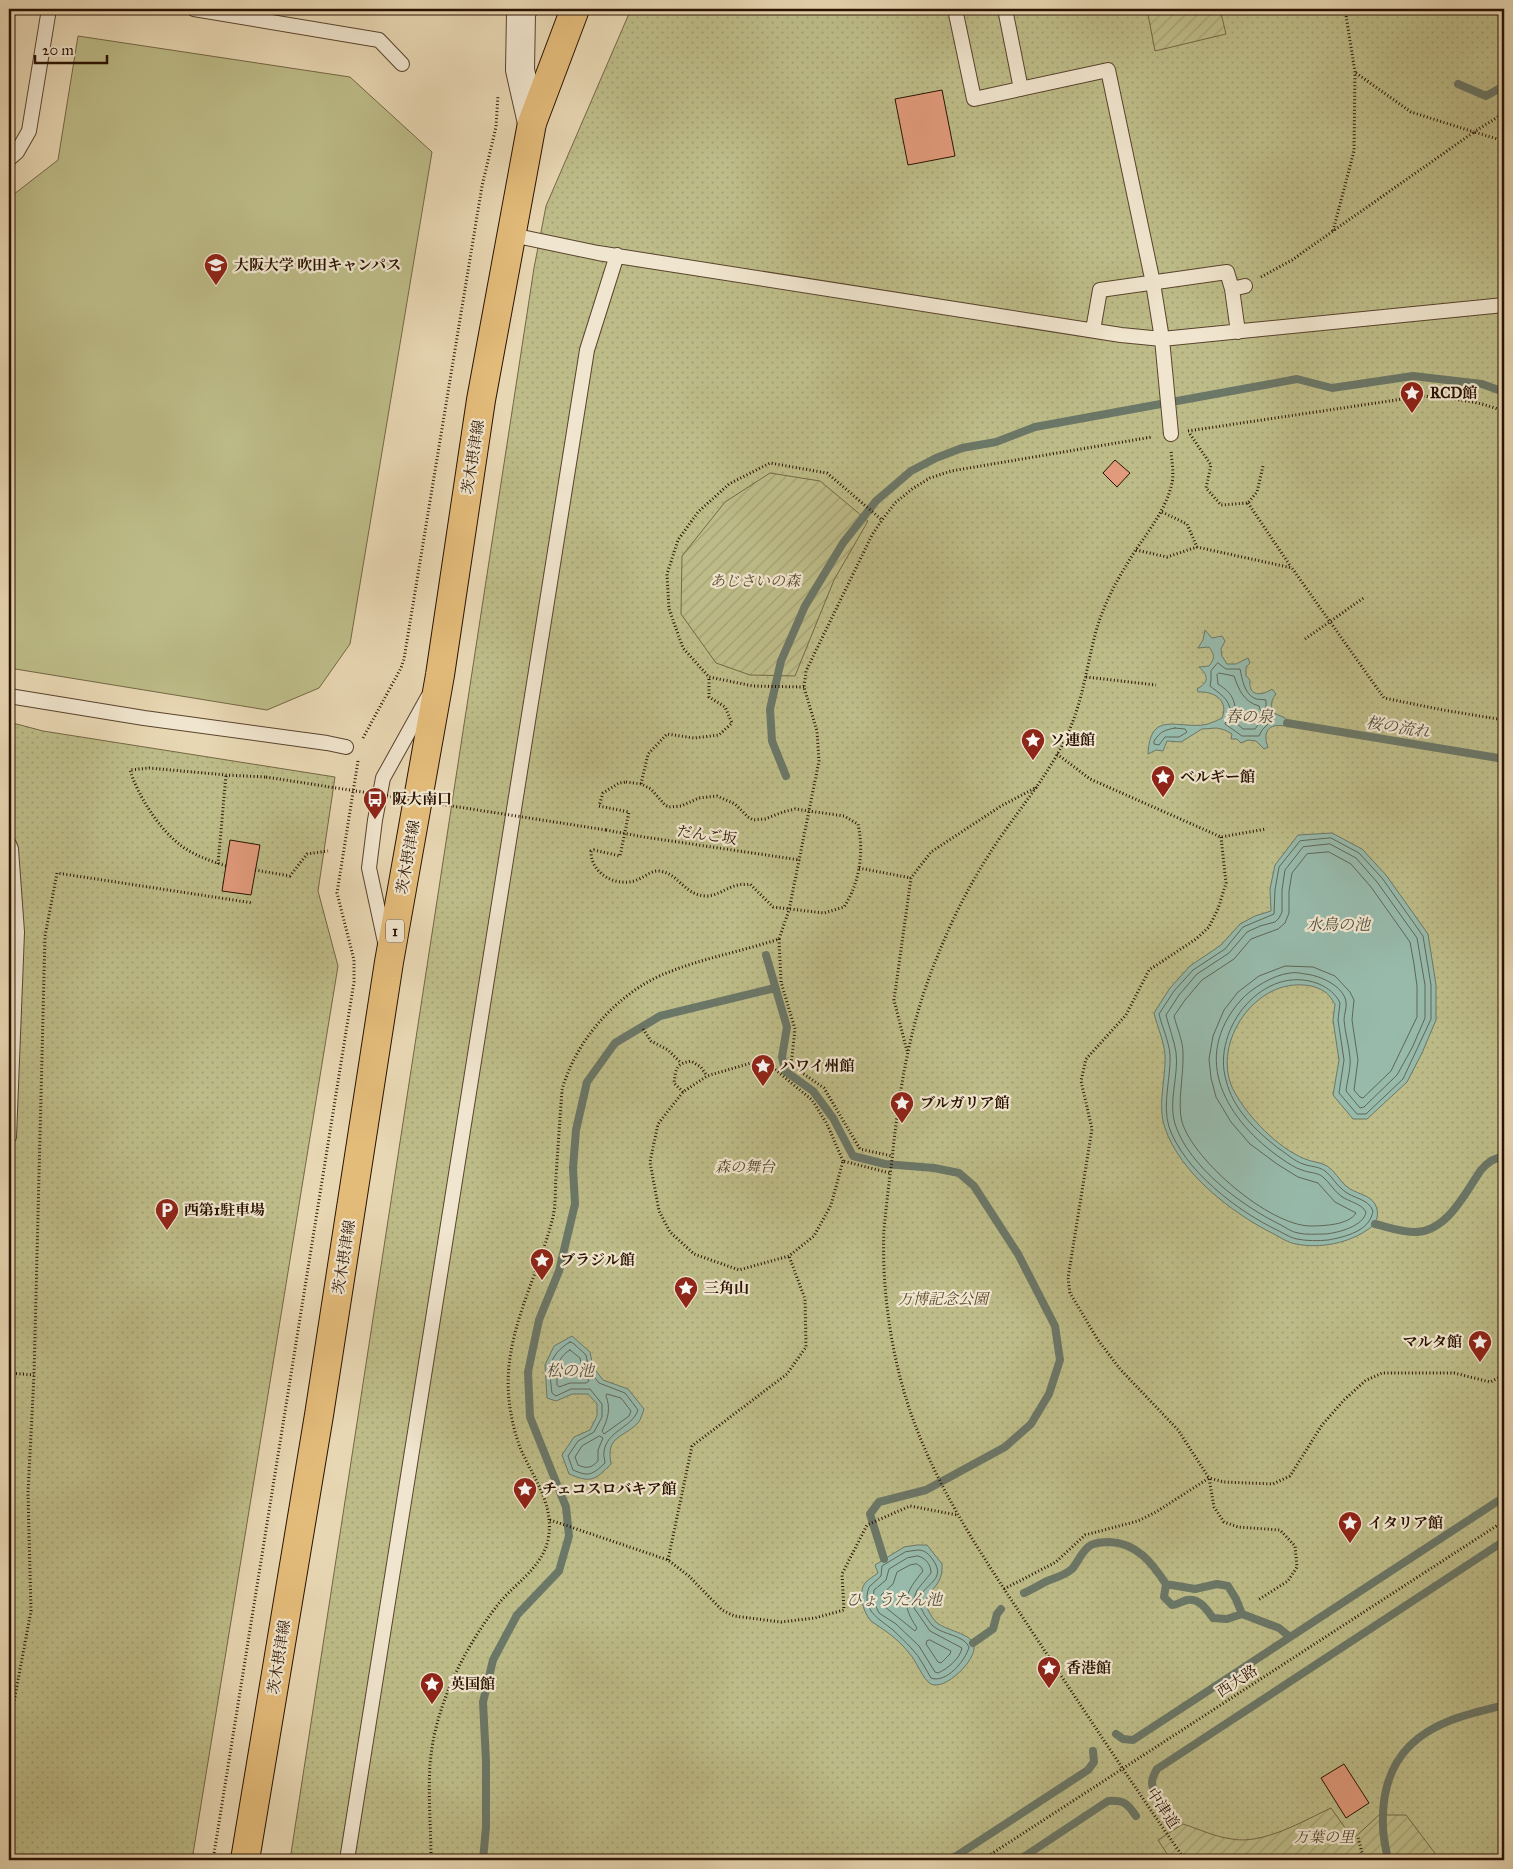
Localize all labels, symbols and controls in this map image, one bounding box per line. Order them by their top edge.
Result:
scale bar [35,32,108,64]
text: 20 m [42,41,74,59]
school or university icon: 大阪大学 吹田キャンパス [203,252,229,286]
place label: 大阪大学 吹田キャンパス [234,256,401,274]
place icon: RCD館 [1399,380,1425,414]
place label: RCD館 [1430,384,1477,402]
street label: 茨木摂津線 [458,419,488,495]
park label: あじさいの森 [710,572,802,590]
water label: 春の泉 [1225,707,1274,726]
water label: 桜の流れ [1365,713,1432,742]
place icon: ソ連館 [1020,727,1046,761]
place label: ソ連館 [1050,731,1095,749]
place icon: ベルギー館 [1150,764,1176,798]
place label: ベルギー館 [1180,768,1255,786]
bus stop icon: 阪大南口 [362,786,388,820]
place label: 阪大南口 [392,790,452,808]
street label: 茨木摂津線 [393,818,423,896]
street label: だんご坂 [676,822,738,848]
water label: 水鳥の池 [1306,915,1372,934]
road number: 1 [386,919,404,942]
place icon: ハワイ州館 [750,1053,776,1087]
place label: ハワイ州館 [780,1057,855,1075]
place icon: ブルガリア館 [889,1090,915,1124]
place label: ブルガリア館 [920,1094,1009,1112]
park label: 森の舞台 [715,1158,776,1176]
parking icon: 西第1駐車場 [154,1197,180,1231]
place label: 西第1駐車場 [184,1201,265,1219]
street label: 茨木摂津線 [329,1219,359,1295]
place icon: ブラジル館 [529,1247,555,1281]
place label: ブラジル館 [560,1251,635,1269]
place icon: 三角山 [673,1275,699,1309]
place label: 三角山 [704,1279,749,1297]
park label: 万博記念公園 [898,1290,991,1308]
place icon: マルタ館 [1467,1329,1493,1363]
place label: マルタ館 [1403,1333,1462,1351]
water label: 松の池 [546,1361,596,1380]
place icon: チェコスロバキア館 [512,1476,538,1510]
place label: チェコスロバキア館 [542,1480,677,1498]
place icon: イタリア館 [1337,1510,1363,1544]
place label: イタリア館 [1368,1514,1443,1532]
water label: ひょうたん池 [846,1590,944,1609]
street label: 茨木摂津線 [264,1619,294,1695]
place icon: 香港館 [1036,1655,1062,1689]
place label: 香港館 [1066,1659,1111,1677]
street label: 西大路 [1213,1661,1261,1701]
place icon: 英国館 [419,1671,445,1705]
place label: 英国館 [450,1675,495,1693]
street label: 中津道 [1143,1784,1183,1832]
park label: 万葉の里 [1294,1828,1355,1846]

